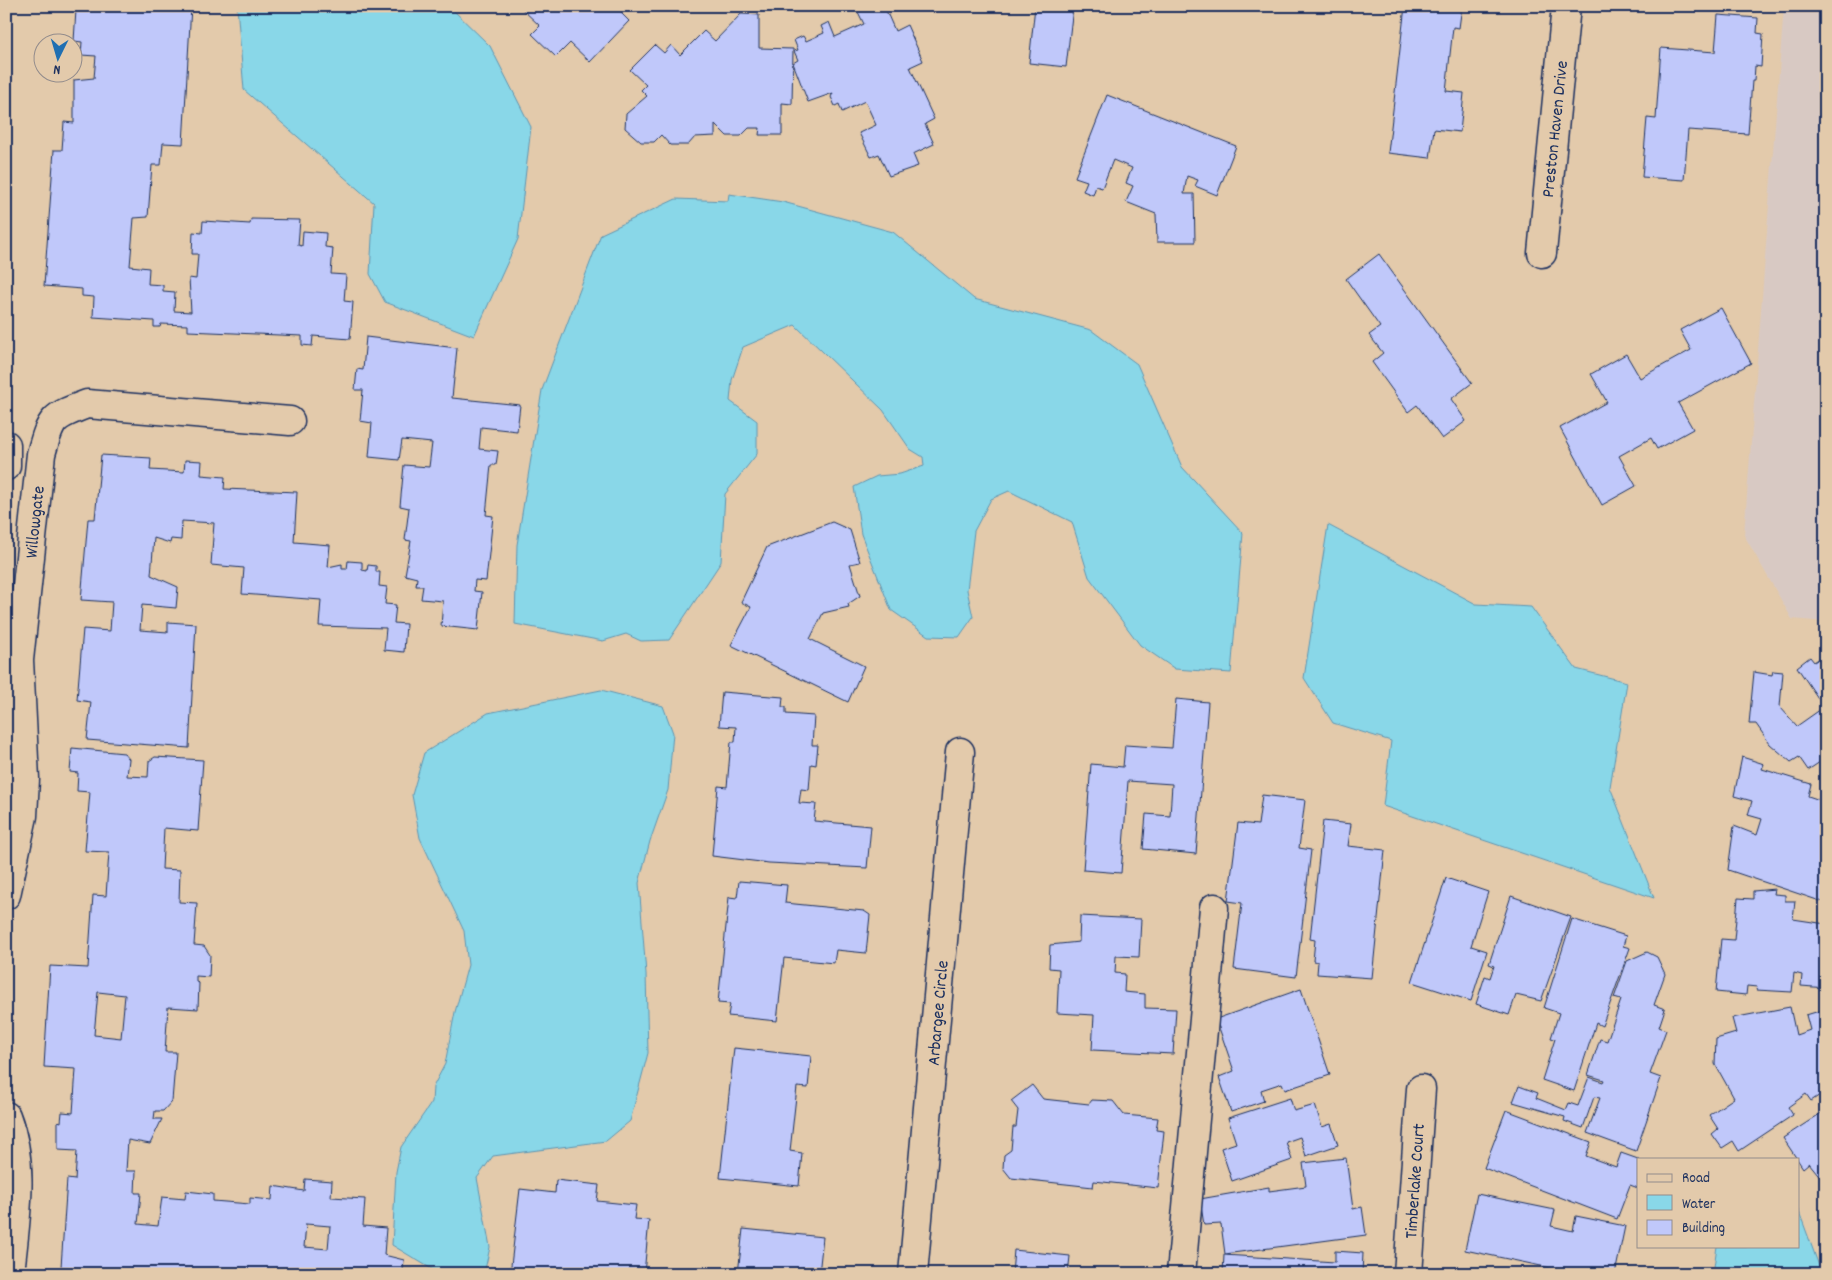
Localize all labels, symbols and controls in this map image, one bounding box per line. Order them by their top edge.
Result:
north arrow [32,32,82,82]
text: N [53,59,61,79]
street label: Preston Haven Drive [1537,59,1576,199]
street label: Willowgate [20,485,53,560]
street label: Arbargee Circle [922,959,957,1067]
street label: Timberlake Court [1400,1122,1433,1240]
legend [1637,1158,1800,1248]
text: Road [1682,1168,1710,1190]
text: Water [1682,1194,1716,1216]
text: Building [1682,1218,1725,1240]

